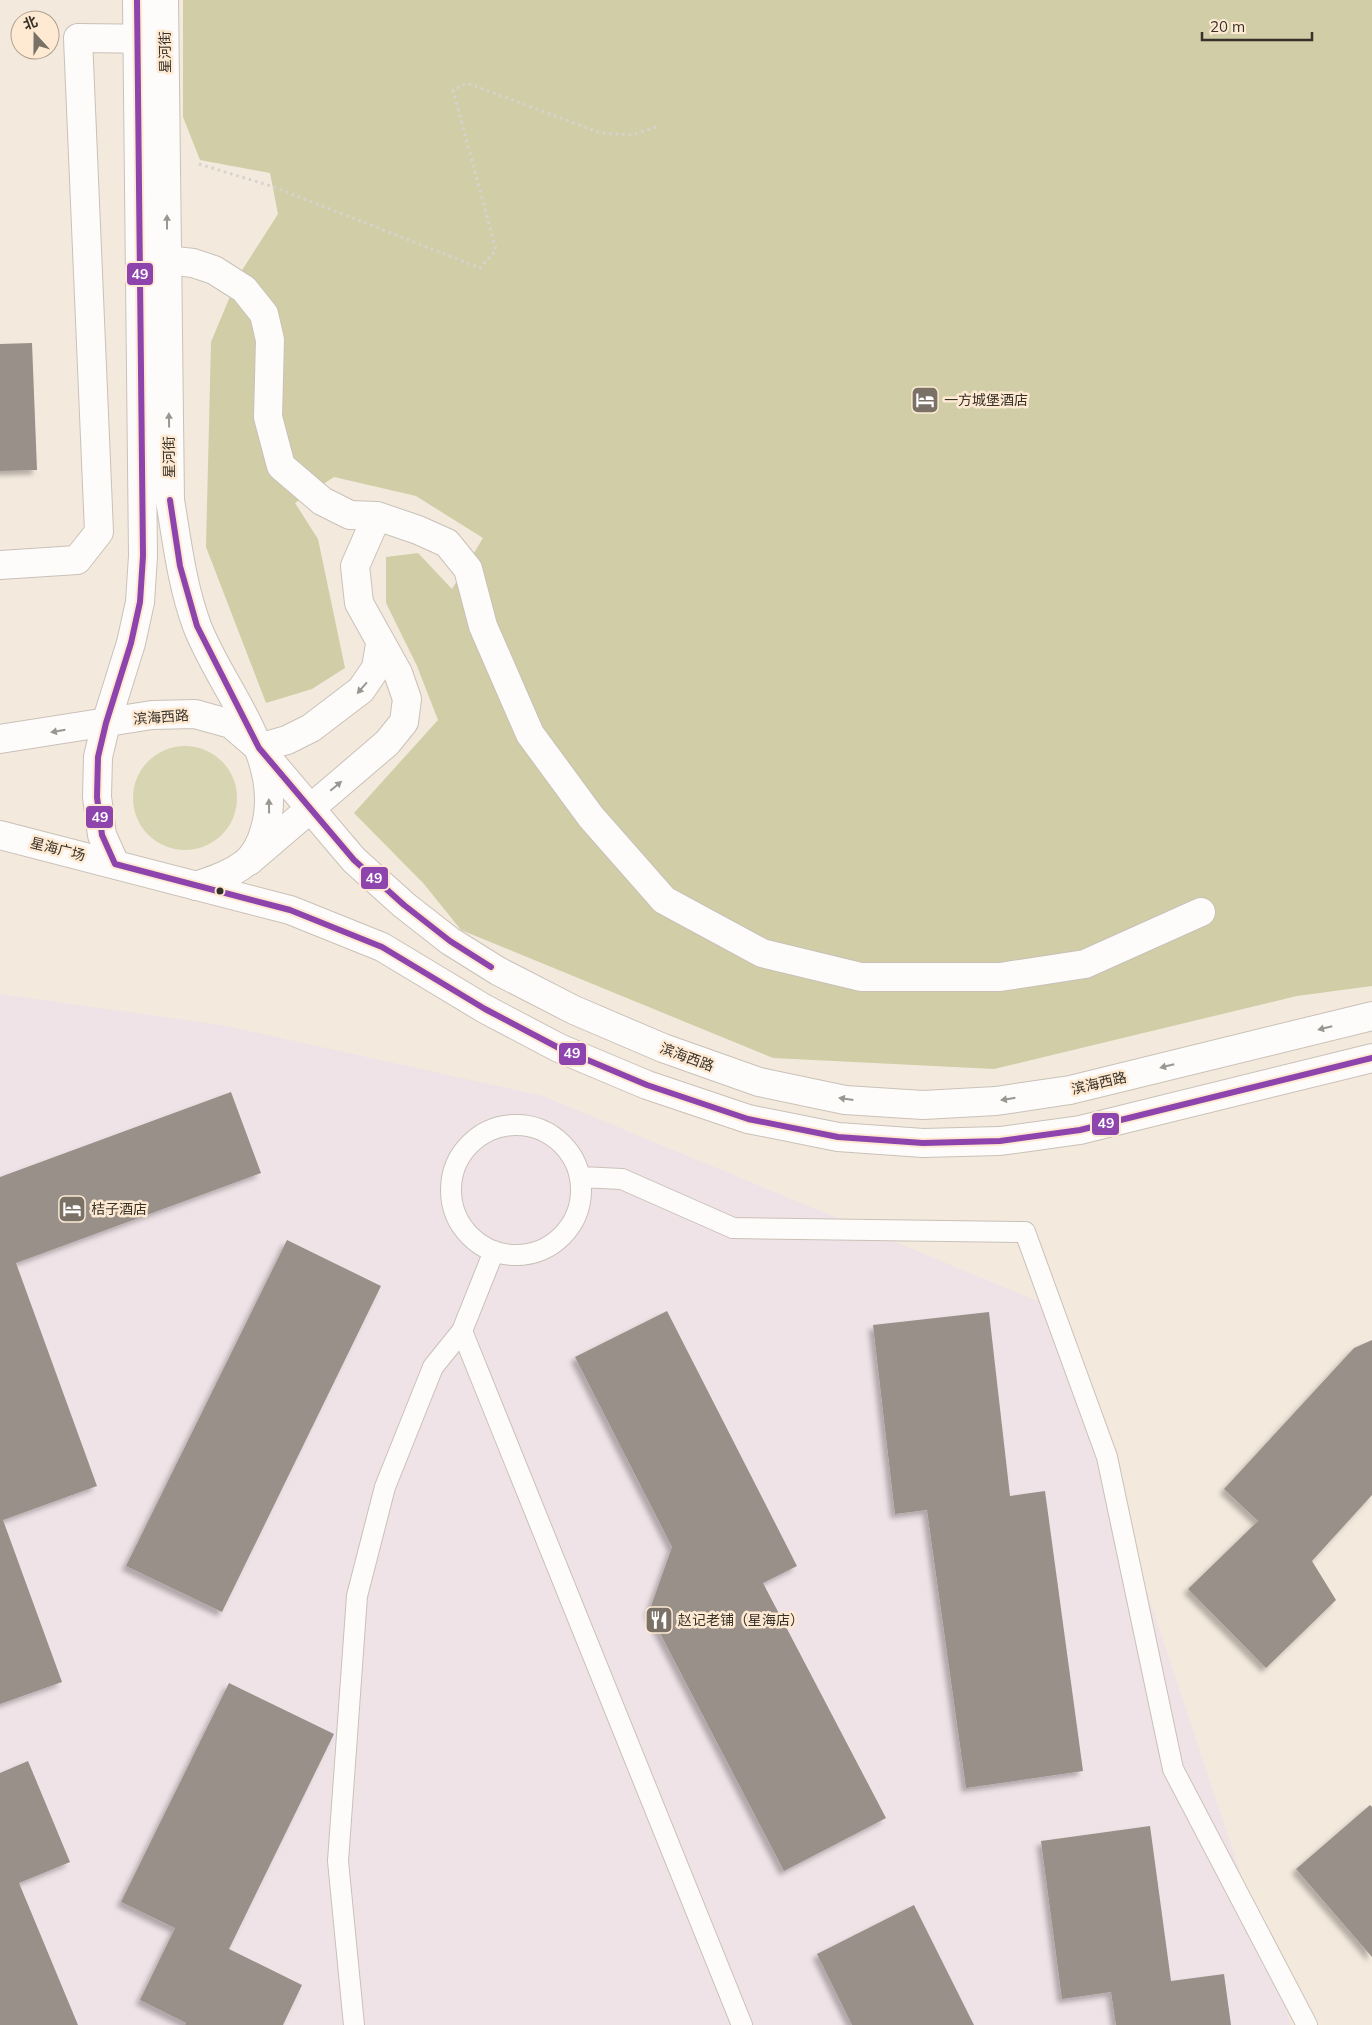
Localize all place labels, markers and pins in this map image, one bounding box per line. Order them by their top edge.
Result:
hotel icon: 一方城堡酒店 [910,385,940,415]
place label: 一方城堡酒店 [944,391,1028,409]
unlabelled marker [215,886,225,896]
hotel icon: 桔子酒店 [57,1194,87,1224]
place label: 桔子酒店 [91,1200,147,1218]
restaurant icon: 赵记老铺（星海店） [644,1605,674,1635]
place label: 赵记老铺（星海店） [677,1611,804,1629]

